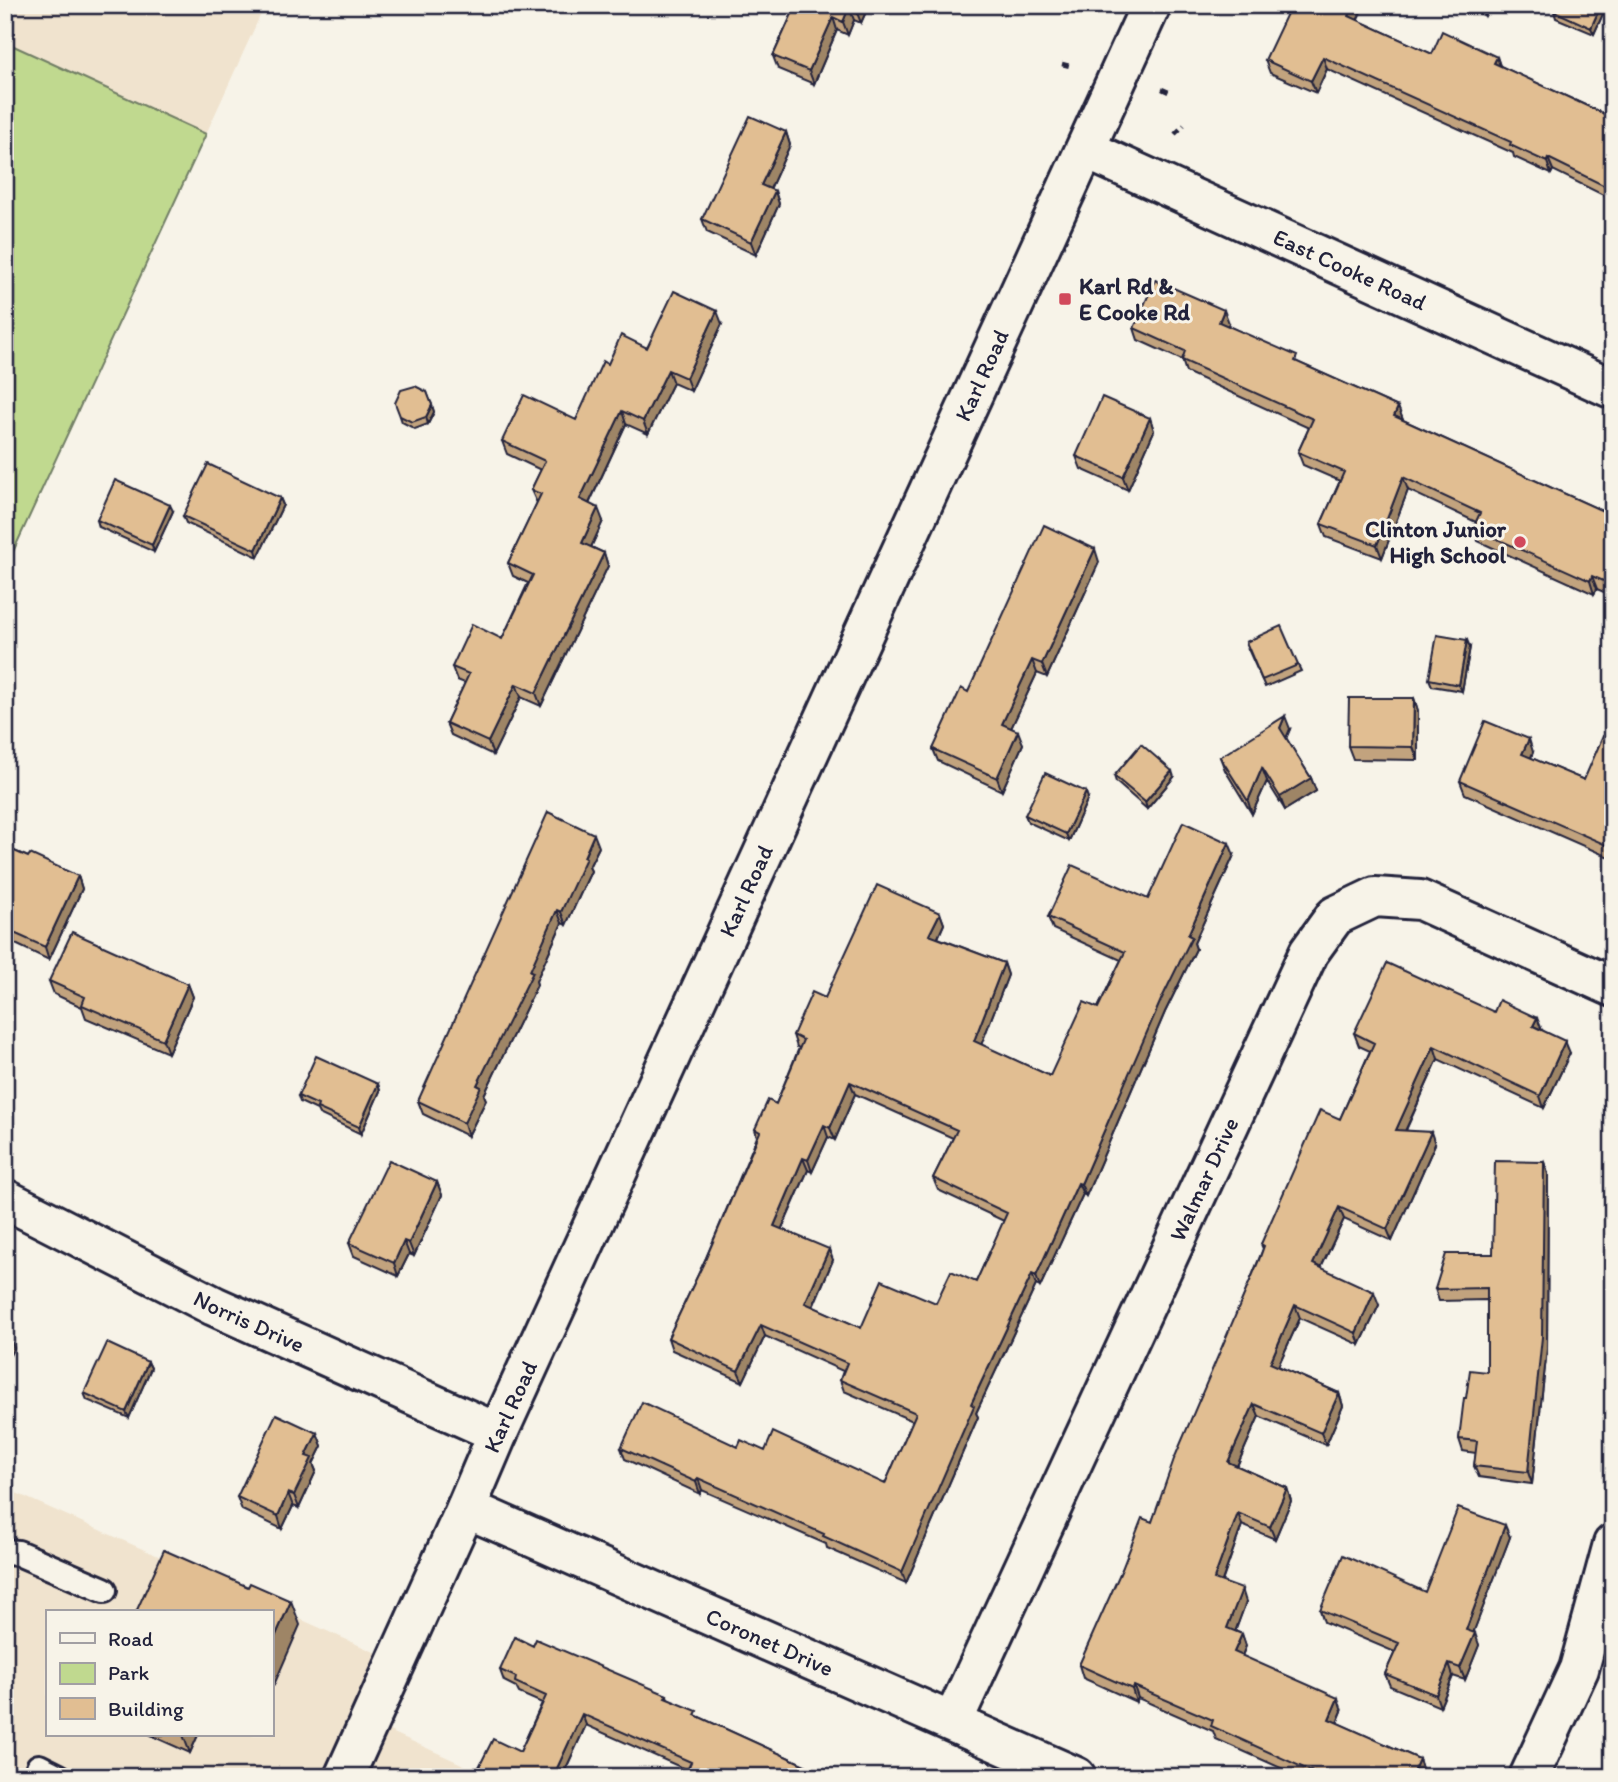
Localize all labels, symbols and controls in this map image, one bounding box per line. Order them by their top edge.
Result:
street label: East Cooke Road [1269,223,1432,317]
place label: Karl Rd & E Cooke Rd [1079,272,1191,326]
marker: Karl Rd & E Cooke Rd [1057,291,1073,307]
street label: Karl Road [949,324,1015,426]
place label: Clinton Junior High School [1365,515,1507,569]
marker: Clinton Junior High School [1512,534,1528,550]
street label: Karl Road [713,840,779,941]
street label: Walmar Drive [1163,1113,1245,1246]
street label: Norris Drive [189,1284,309,1359]
street label: Karl Road [477,1356,543,1457]
street label: Coronet Drive [702,1602,838,1682]
legend [46,1610,273,1736]
text: Road [108,1626,154,1651]
text: Park [108,1660,150,1685]
text: Building [108,1696,184,1721]

